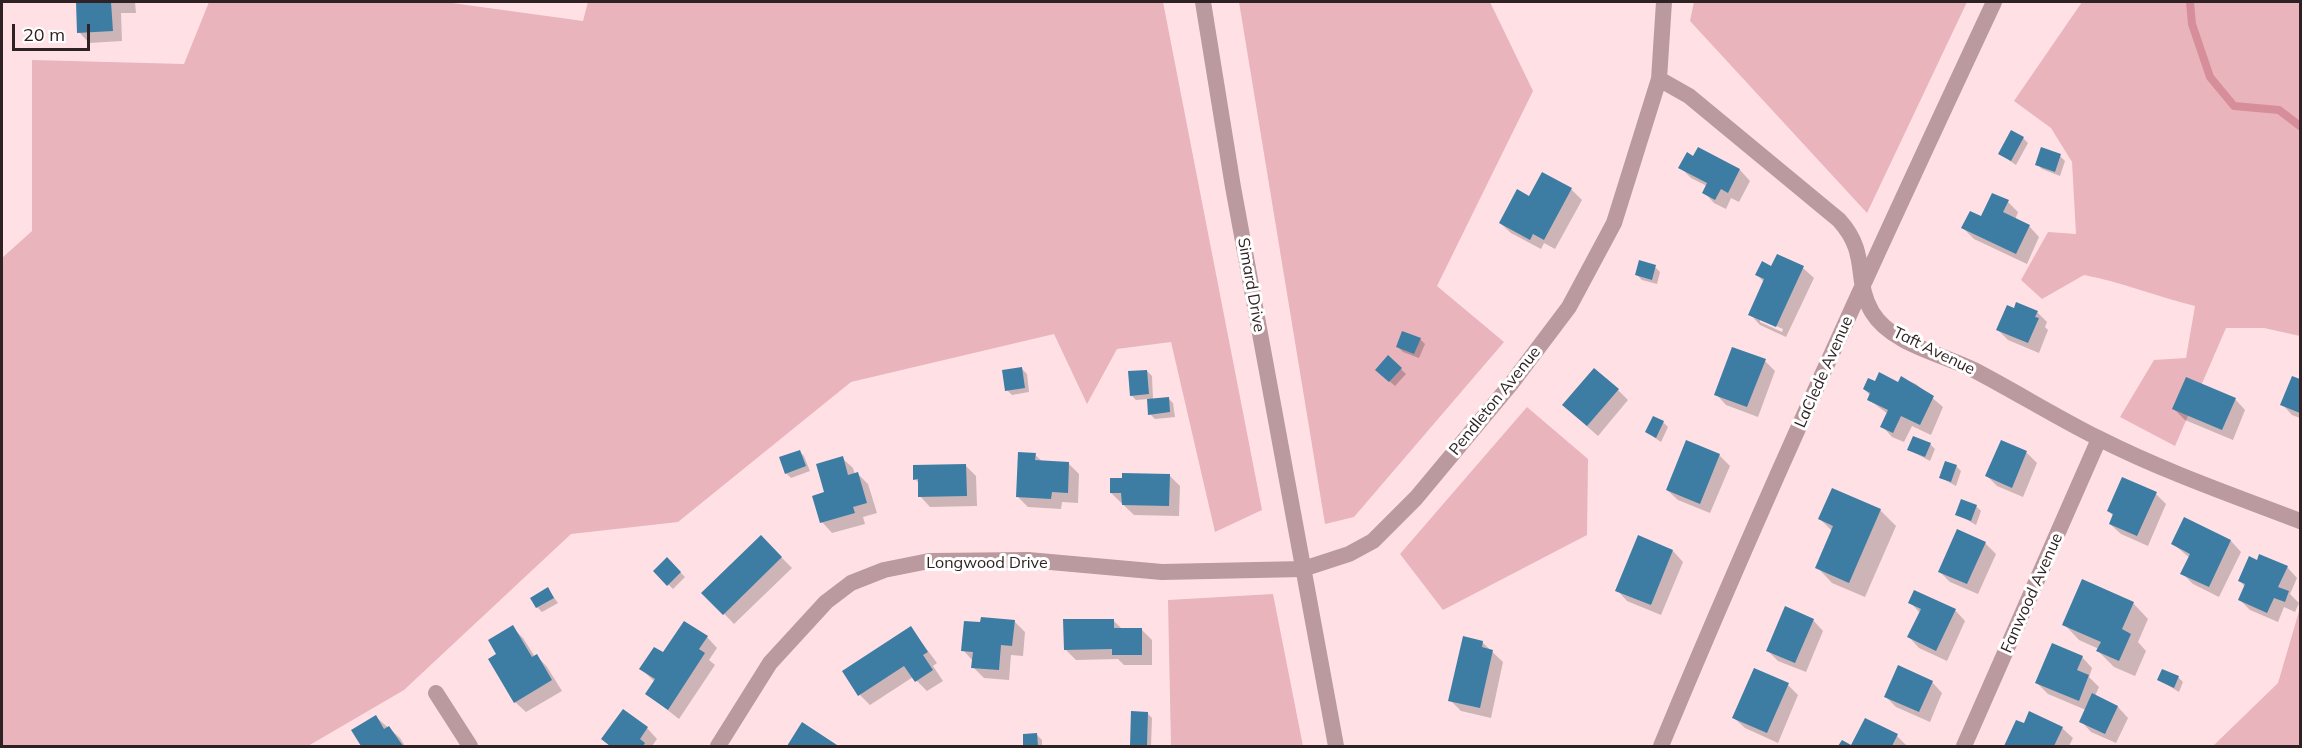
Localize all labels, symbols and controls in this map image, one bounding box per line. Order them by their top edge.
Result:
scale bar [15,12,93,50]
text: 20 m [23,23,65,46]
street label: Simard Drive [1233,236,1269,334]
street label: LaClede Avenue [1791,313,1857,431]
street label: Taft Avenue [1890,323,1978,379]
street label: Pendleton Avenue [1445,343,1545,459]
street label: Fanwood Avenue [1997,530,2067,656]
street label: Longwood Drive [926,553,1048,573]

